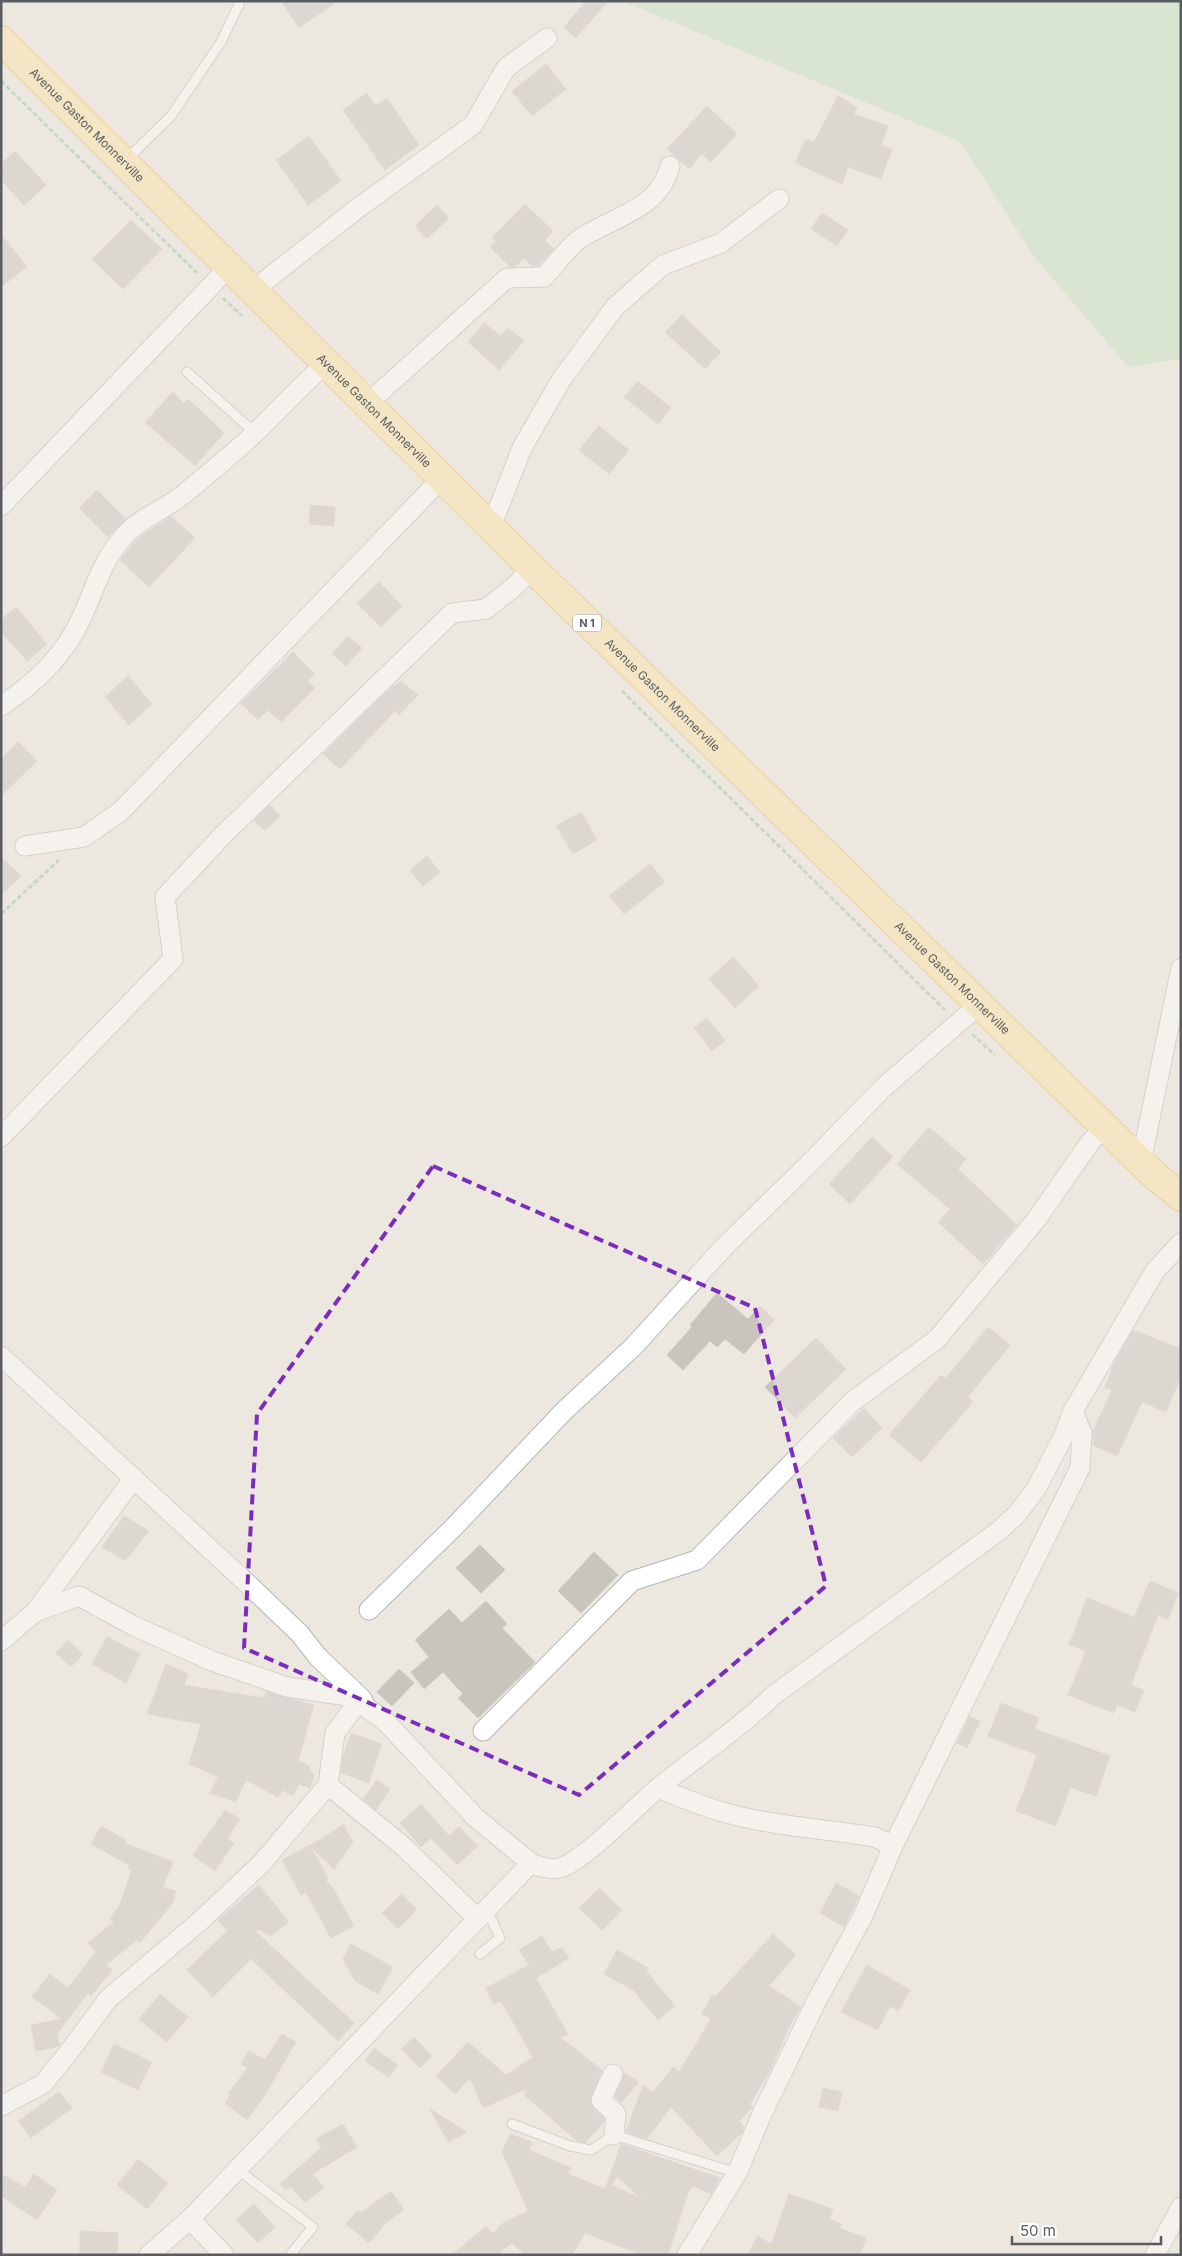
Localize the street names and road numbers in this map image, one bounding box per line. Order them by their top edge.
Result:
street label: Avenue Gaston Monnerville [27,65,148,185]
street label: Avenue Gaston Monnerville [314,350,435,471]
road number: N 1 [573,614,601,632]
street label: Avenue Gaston Monnerville [602,635,724,755]
street label: Avenue Gaston Monnerville [892,918,1013,1037]

